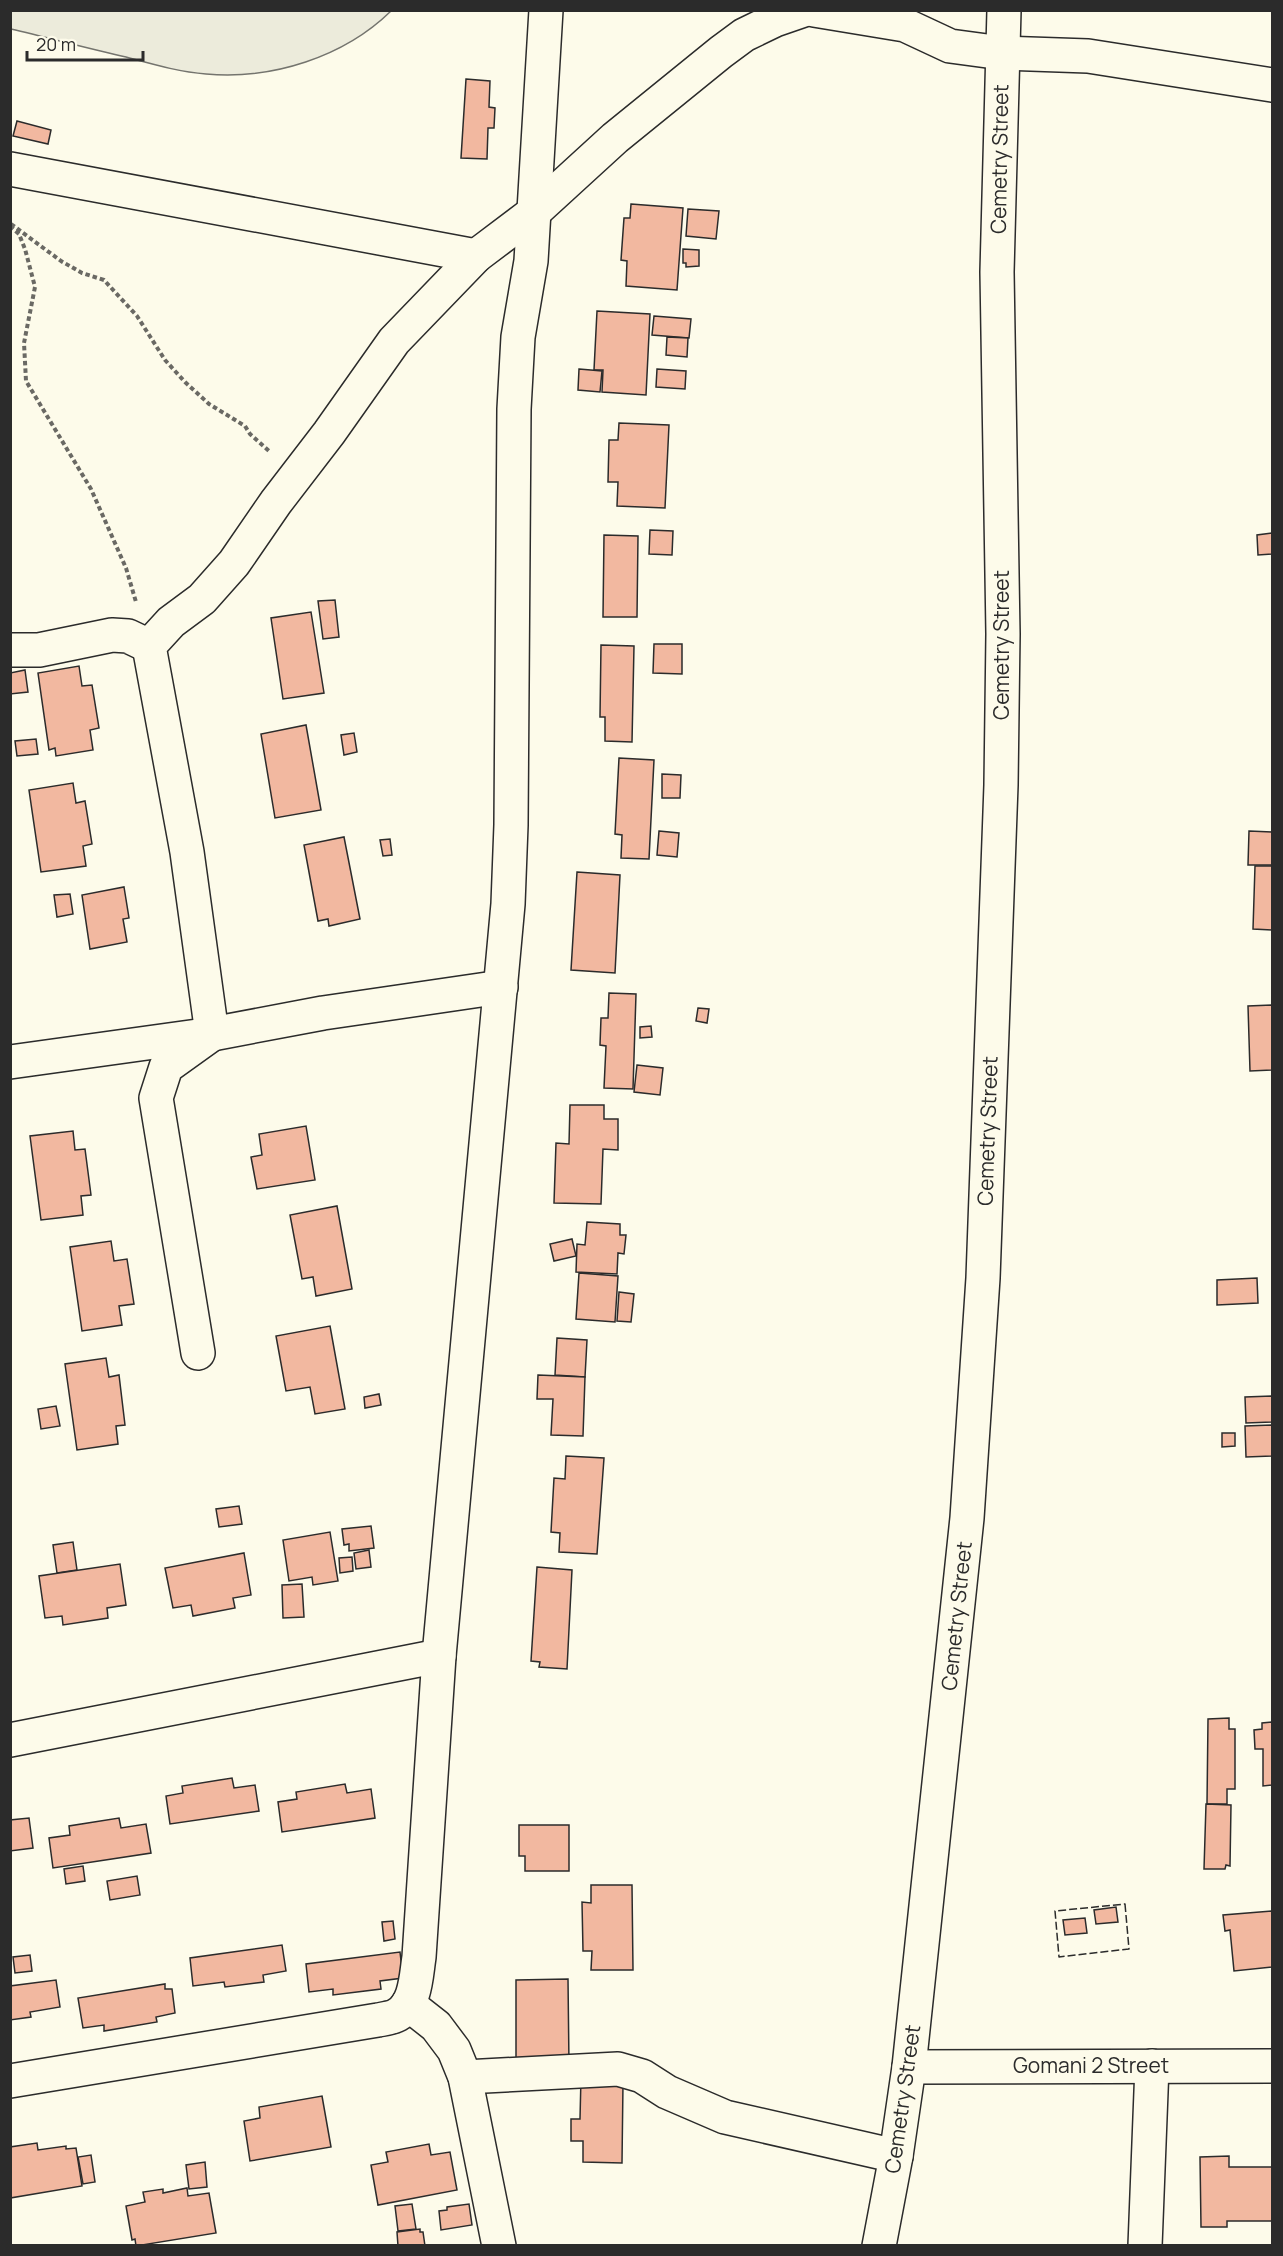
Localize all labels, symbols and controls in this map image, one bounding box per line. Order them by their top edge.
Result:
scale bar [27,24,142,62]
text: 20 m [36,32,76,56]
street label: Cemetry Street [984,84,1014,234]
street label: Cemetry Street [987,570,1015,720]
street label: Cemetry Street [970,1056,1004,1206]
street label: Cemetry Street [934,1540,978,1692]
street label: Cemetry Street [878,2023,926,2175]
street label: Gomani 2 Street [1013,2051,1169,2079]

